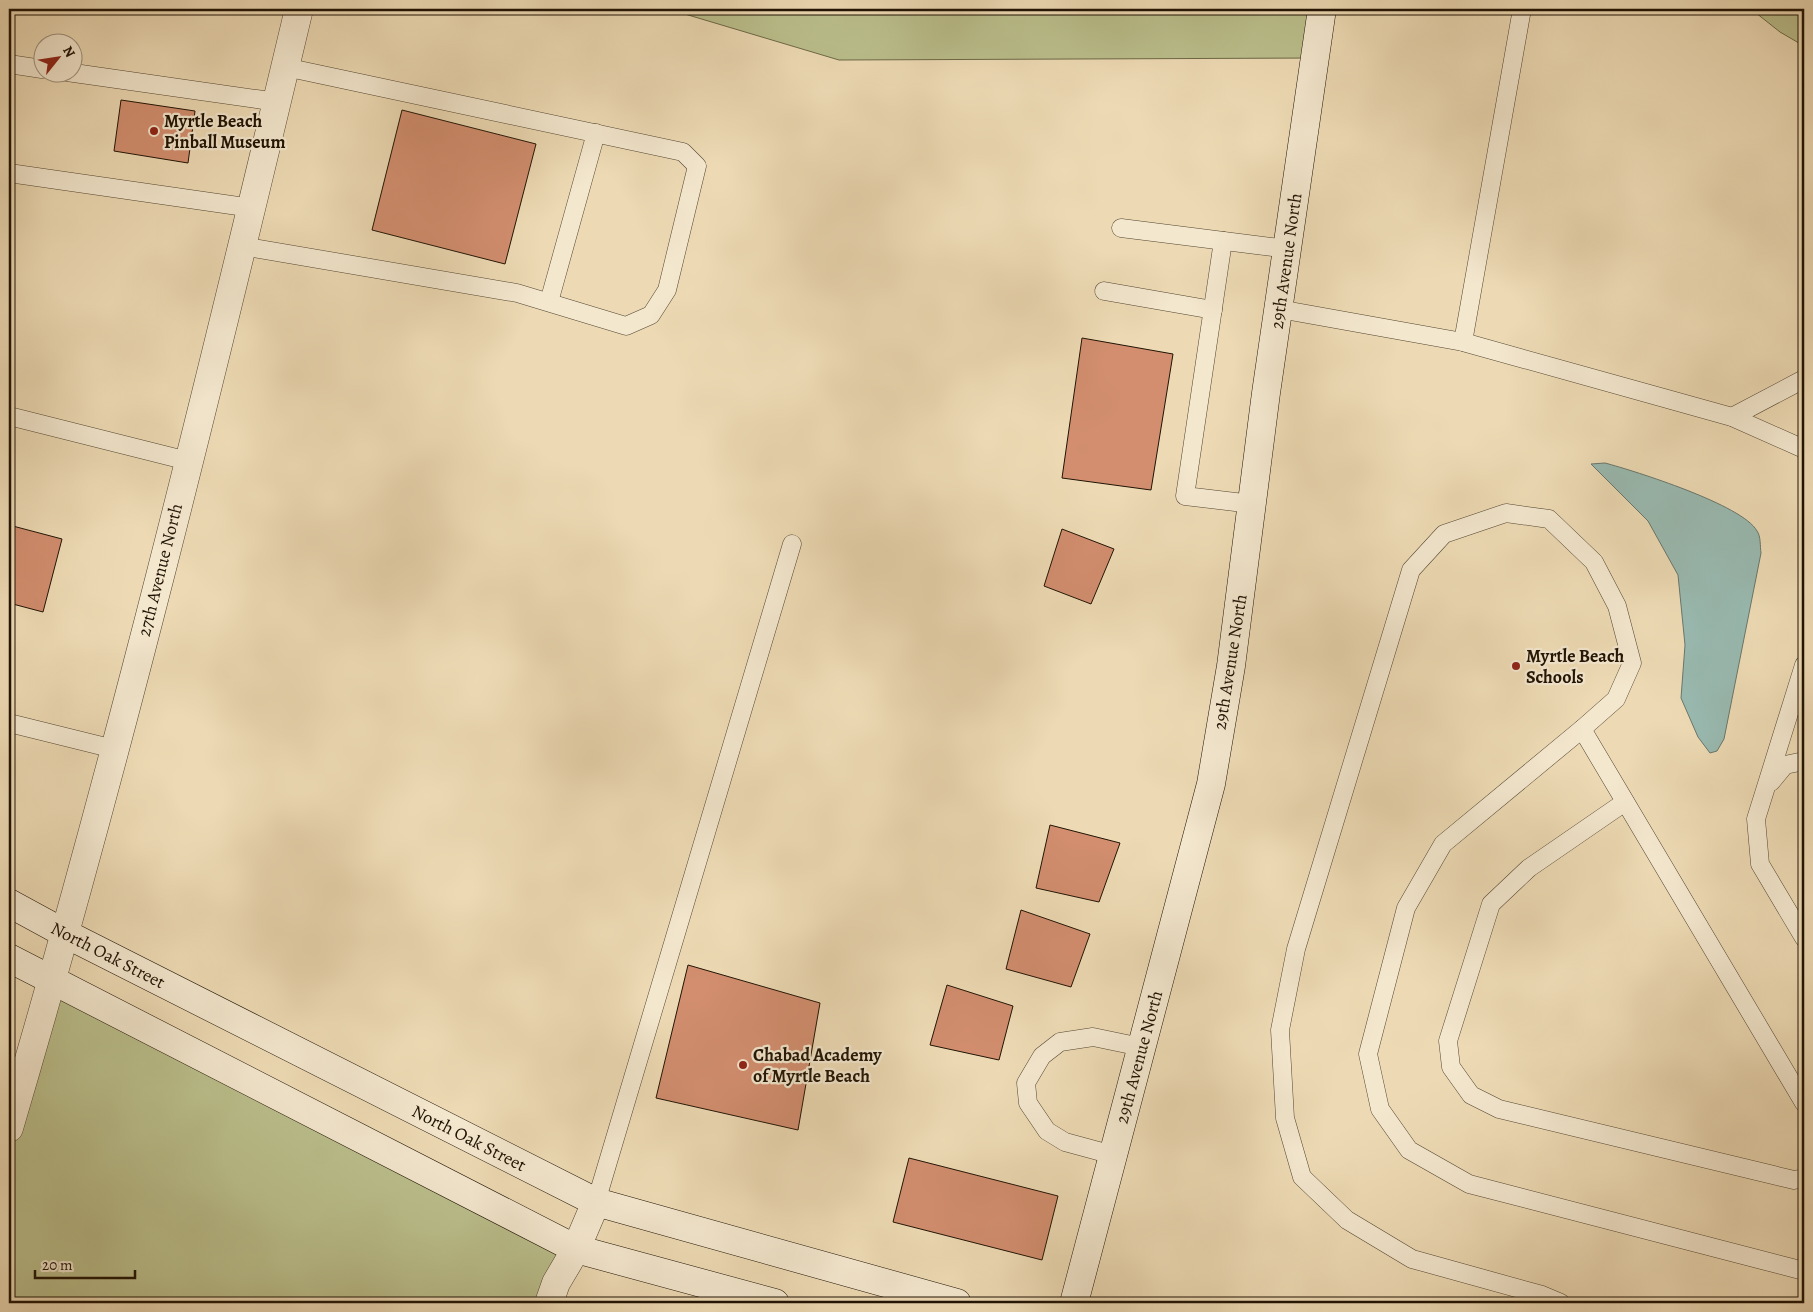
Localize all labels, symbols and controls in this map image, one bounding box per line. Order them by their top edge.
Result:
north arrow [32,32,82,82]
text: N [58,43,80,61]
place label: Myrtle Beach Pinball Museum [164,109,286,154]
marker: Myrtle Beach Pinball Museum [148,125,160,137]
street label: 29th Avenue North [1265,191,1307,331]
street label: 27th Avenue North [132,501,188,639]
street label: 29th Avenue North [1207,592,1253,732]
place label: Myrtle Beach Schools [1526,644,1625,689]
marker: Myrtle Beach Schools [1510,660,1522,672]
street label: North Oak Street [47,916,169,994]
street label: 29th Avenue North [1110,987,1168,1126]
place label: Chabad Academy of Myrtle Beach [753,1043,882,1088]
marker: Chabad Academy of Myrtle Beach [737,1059,749,1071]
street label: North Oak Street [408,1099,530,1177]
scale bar [35,1247,135,1279]
text: 20 m [42,1255,73,1275]

